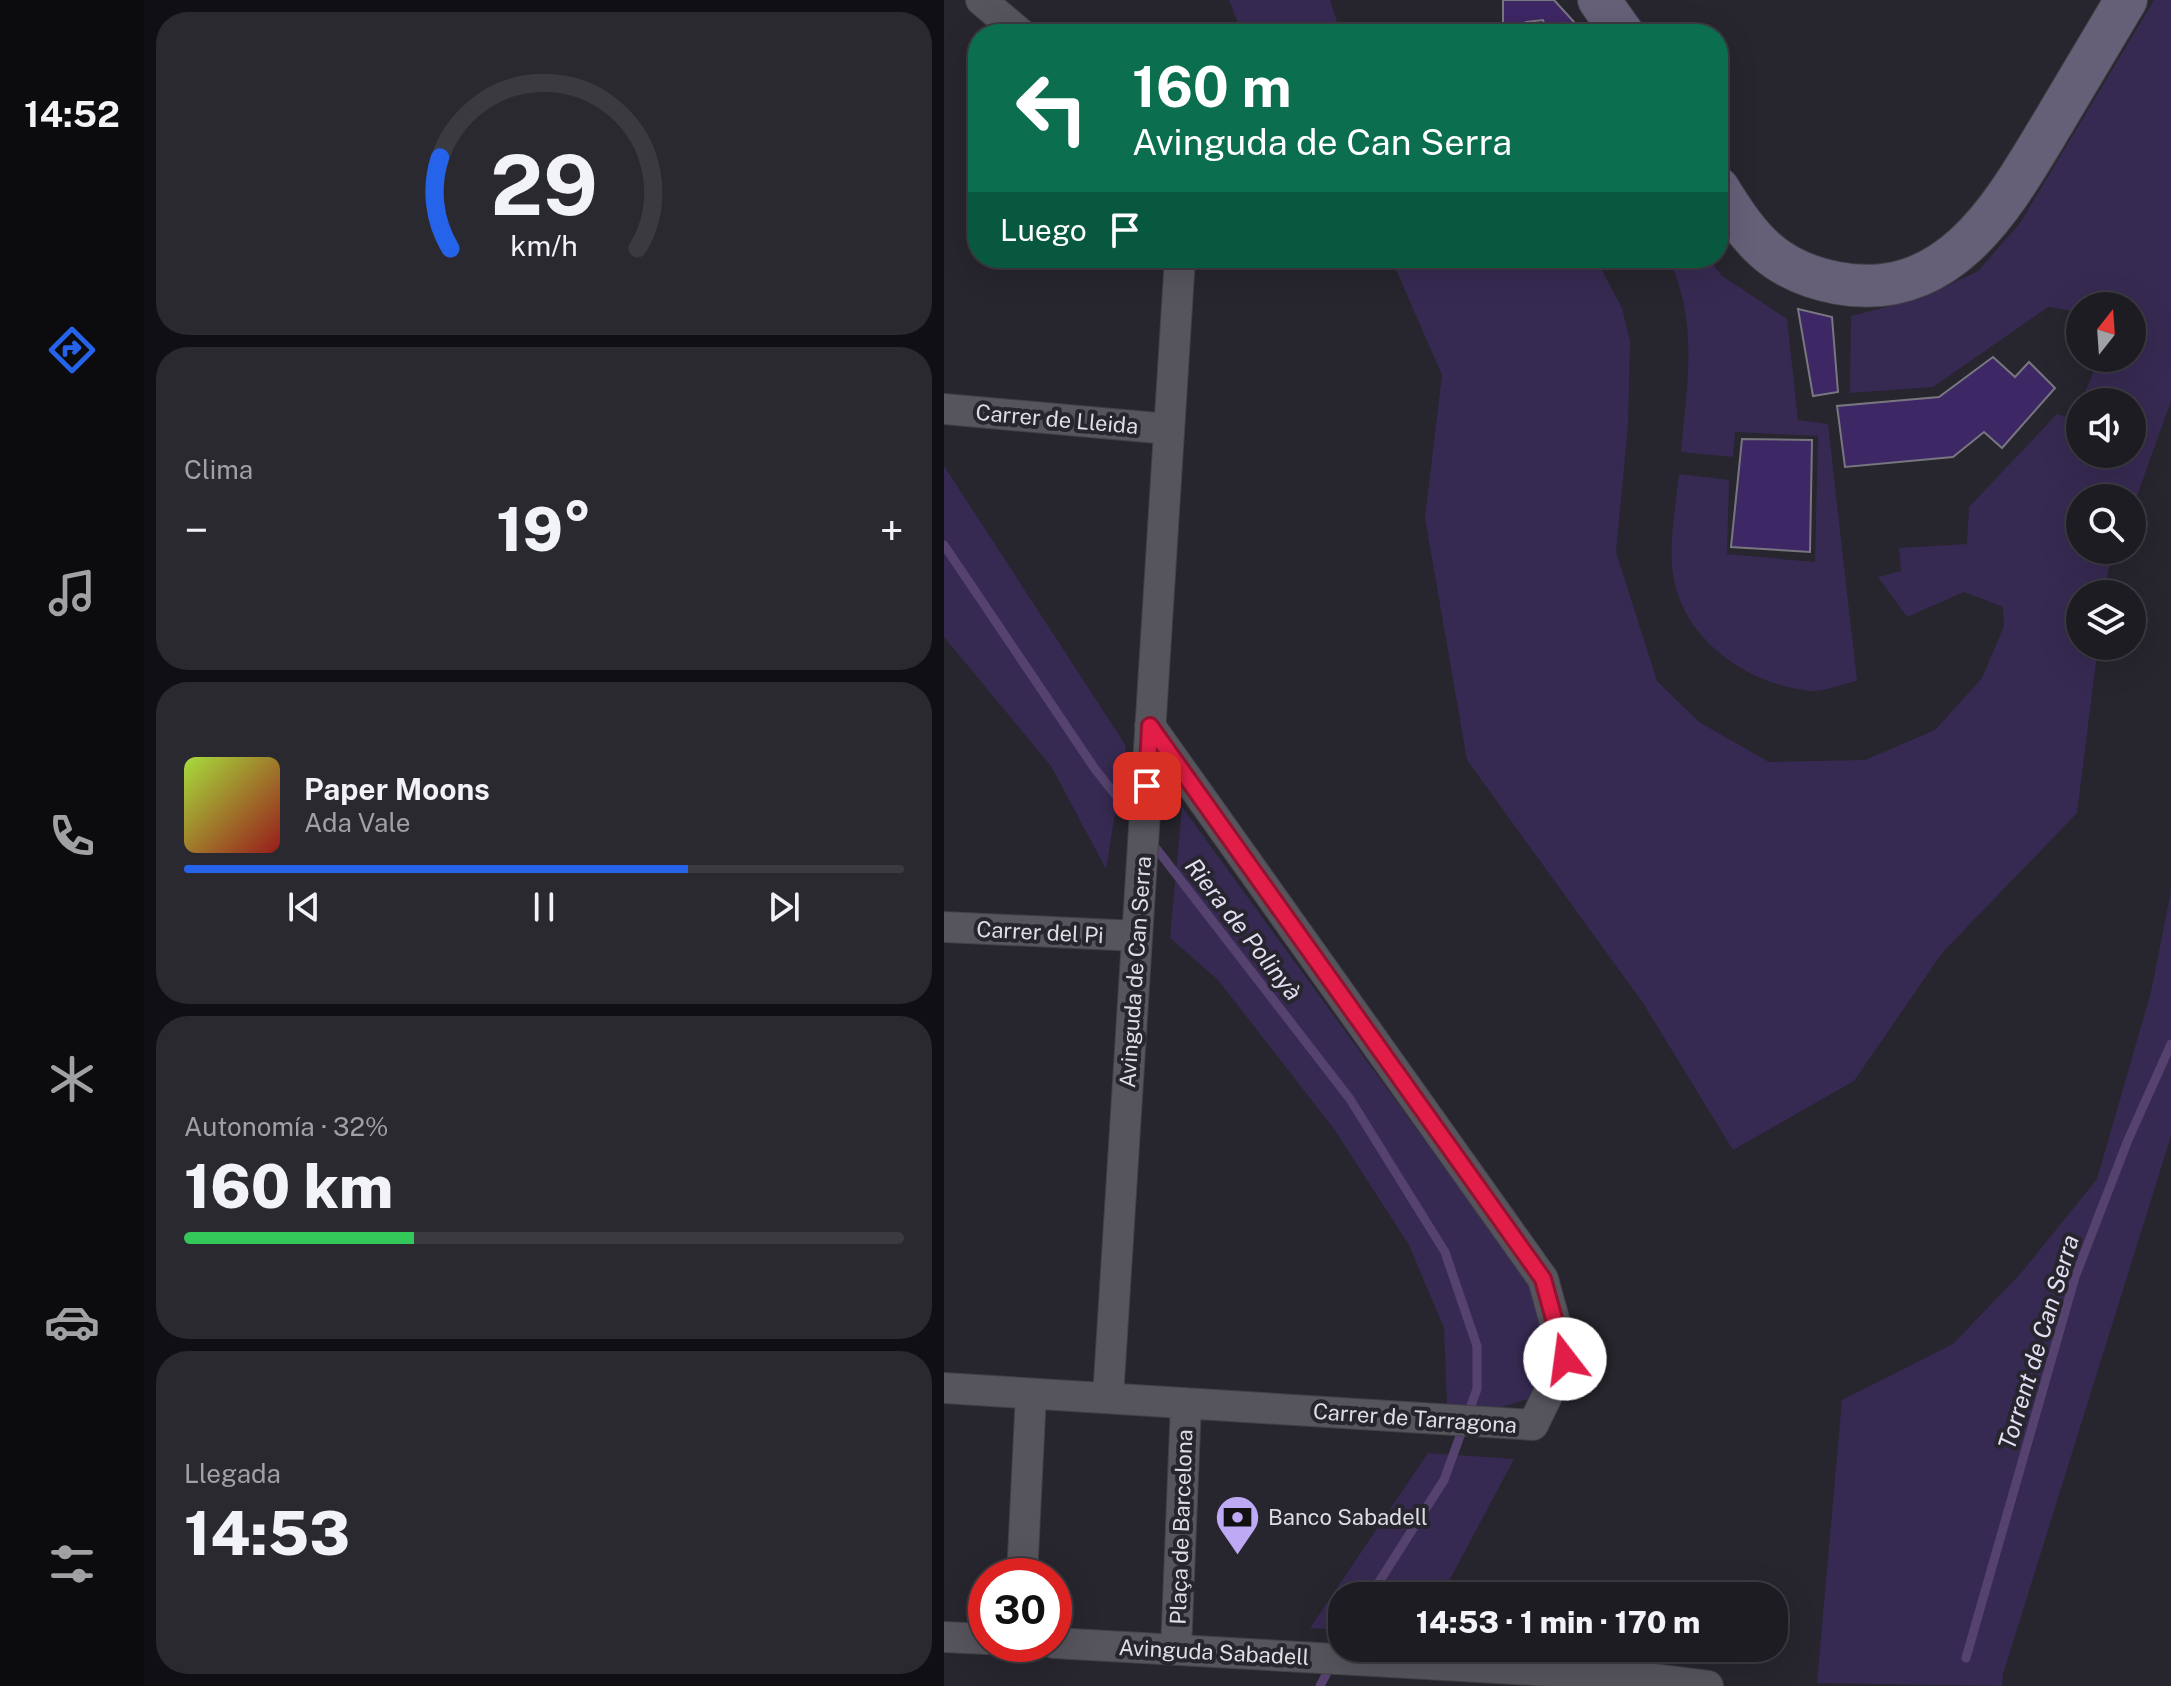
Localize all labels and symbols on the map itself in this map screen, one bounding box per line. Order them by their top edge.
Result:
north arrow [2066,292,2146,372]
street label: Carrer de Lleida [975,399,1139,439]
pin [1113,752,1181,820]
water label: Riera de Polinyà [1180,852,1308,1006]
street label: Avinguda de Can Serra [1114,855,1156,1089]
street label: Carrer del Pi [976,916,1104,948]
water label: Torrent de Can Serra [1992,1231,2084,1453]
position arrow [1523,1317,1607,1401]
street label: Carrer de Tarragona [1312,1398,1518,1438]
street label: Plaça de Barcelona [1165,1429,1197,1625]
bank icon: Banco Sabadell [1213,1493,1261,1556]
place label: Banco Sabadell [1268,1504,1428,1530]
speed limit sign: 30 [968,1558,1072,1662]
street label: Avinguda Sabadell [1118,1634,1310,1670]

